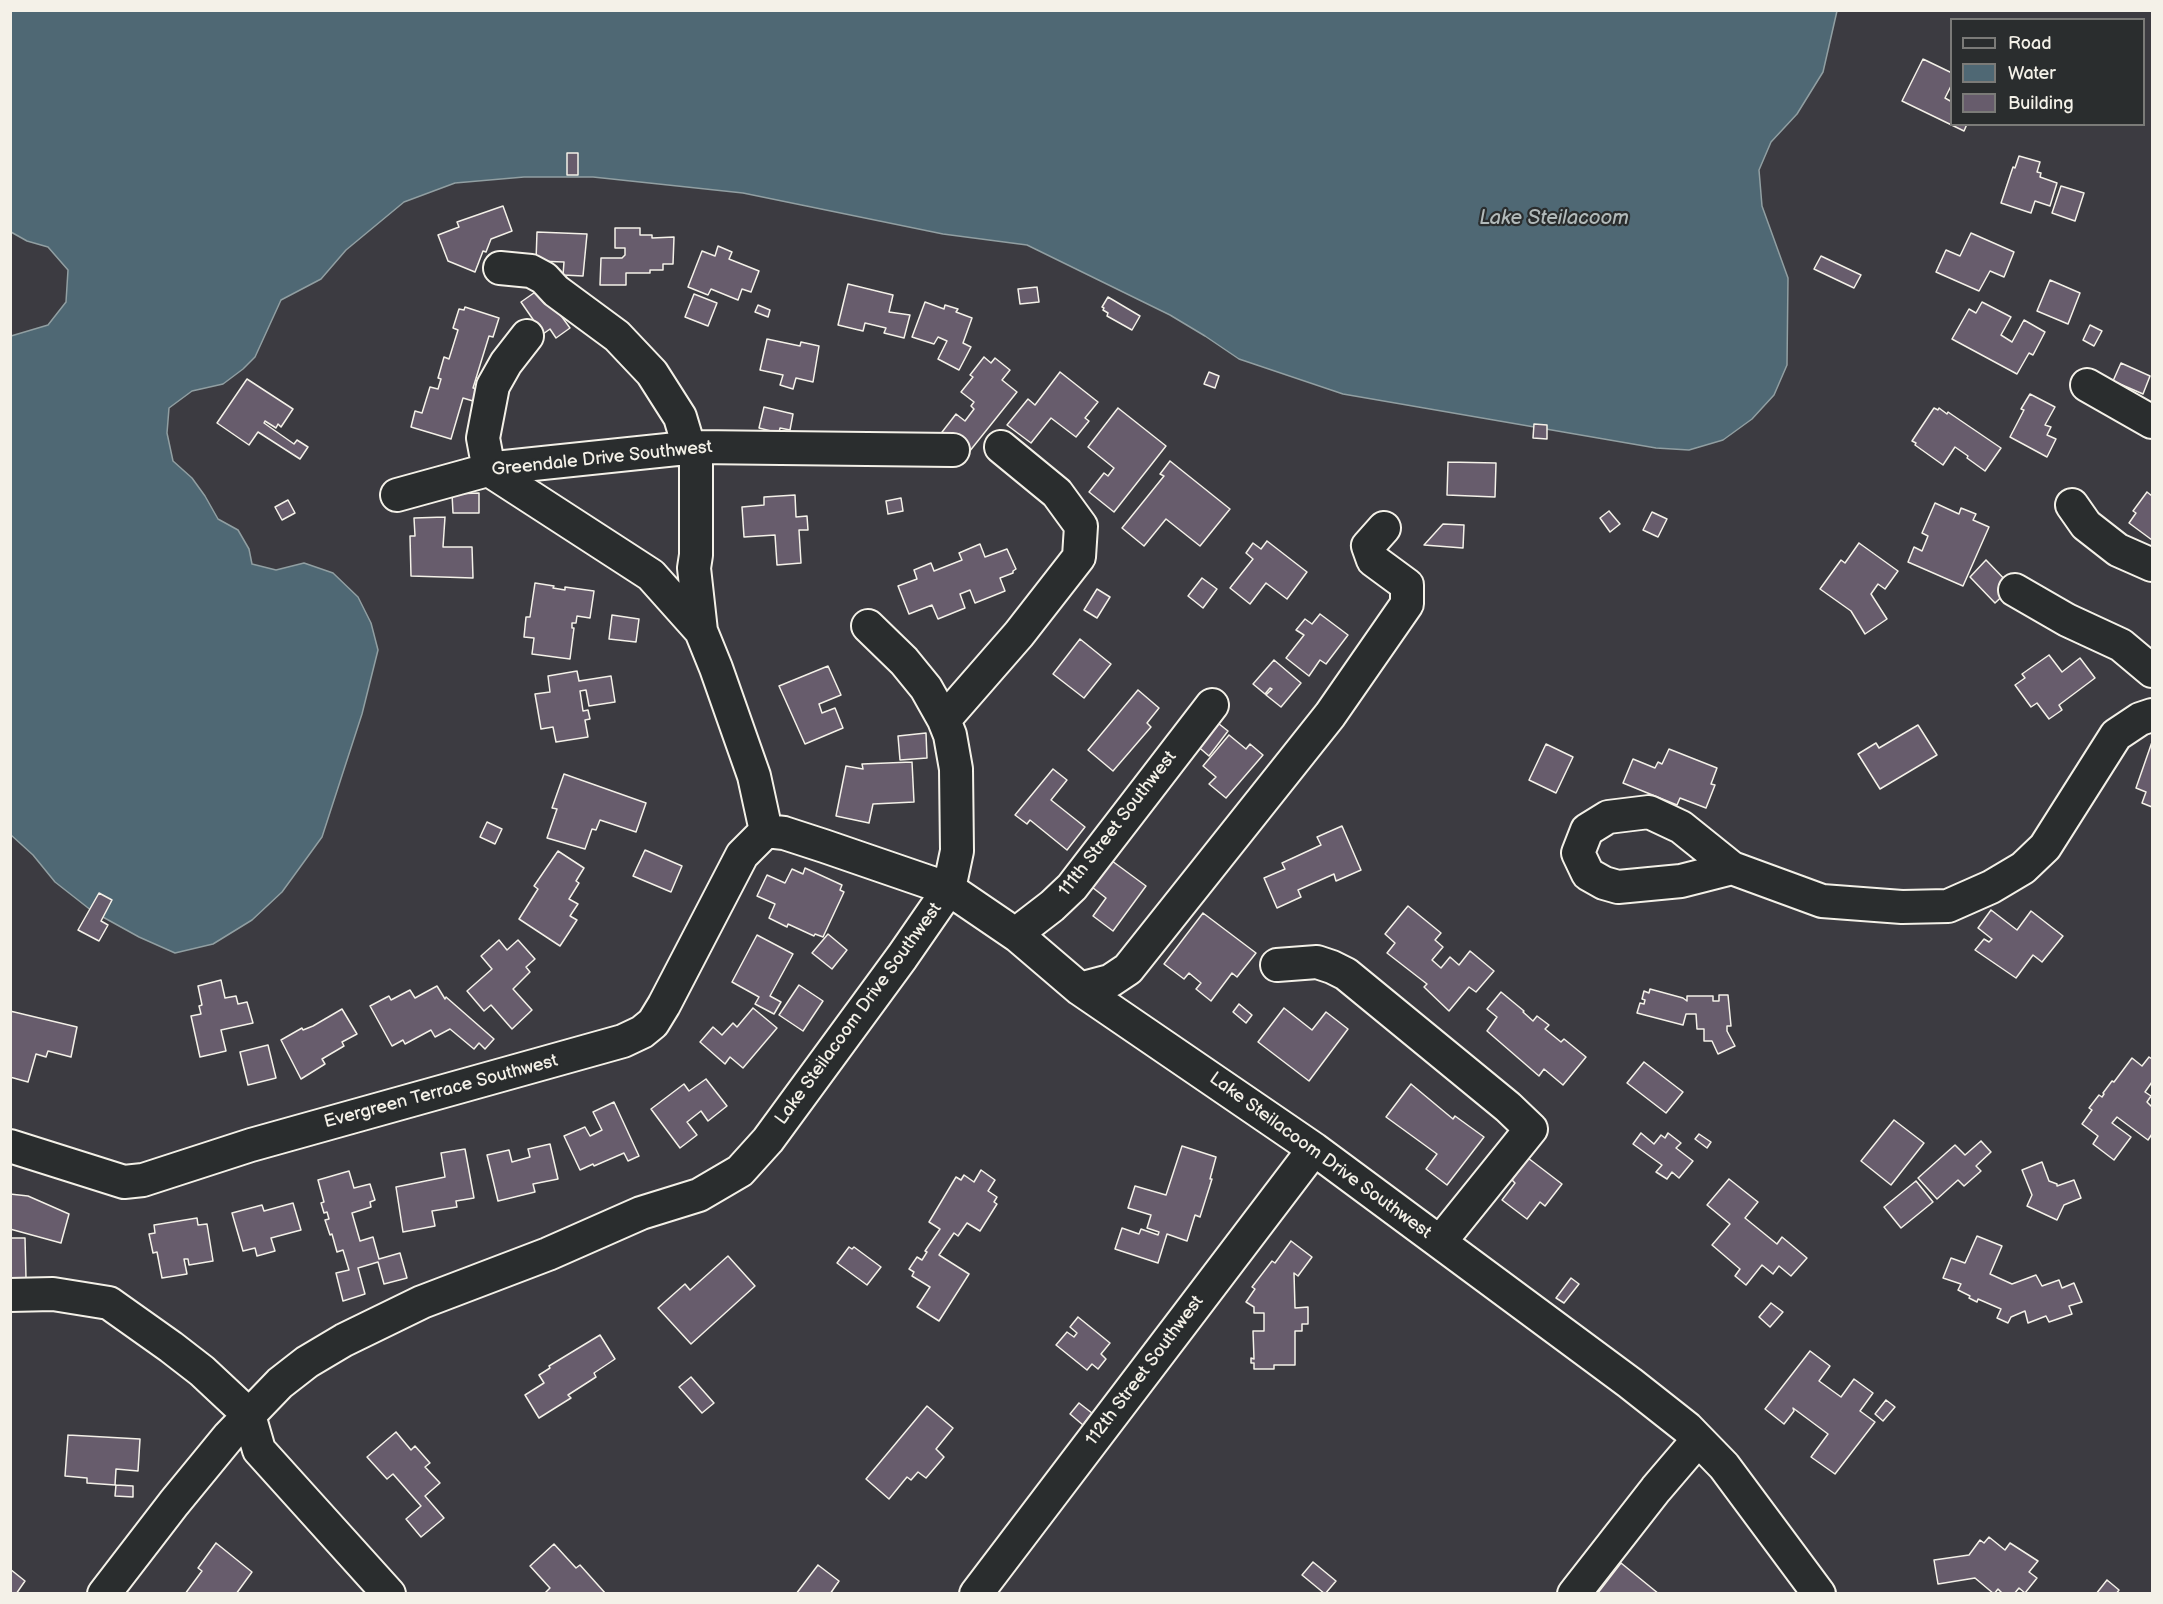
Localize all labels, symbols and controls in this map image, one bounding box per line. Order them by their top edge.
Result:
legend [1950,18,2145,126]
text: Road [2008,33,2052,54]
text: Water [2008,63,2056,84]
text: Building [2008,93,2074,114]
water label: Lake Steilacoom [1479,207,1629,231]
street label: Greendale Drive Southwest [491,437,713,481]
street label: 111th Street Southwest [1054,747,1182,901]
street label: Lake Steilacoom Drive Southwest [771,899,947,1129]
street label: Evergreen Terrace Southwest [322,1050,560,1134]
street label: Lake Steilacoom Drive Southwest [1205,1068,1435,1244]
street label: 112th Street Southwest [1081,1292,1209,1450]

